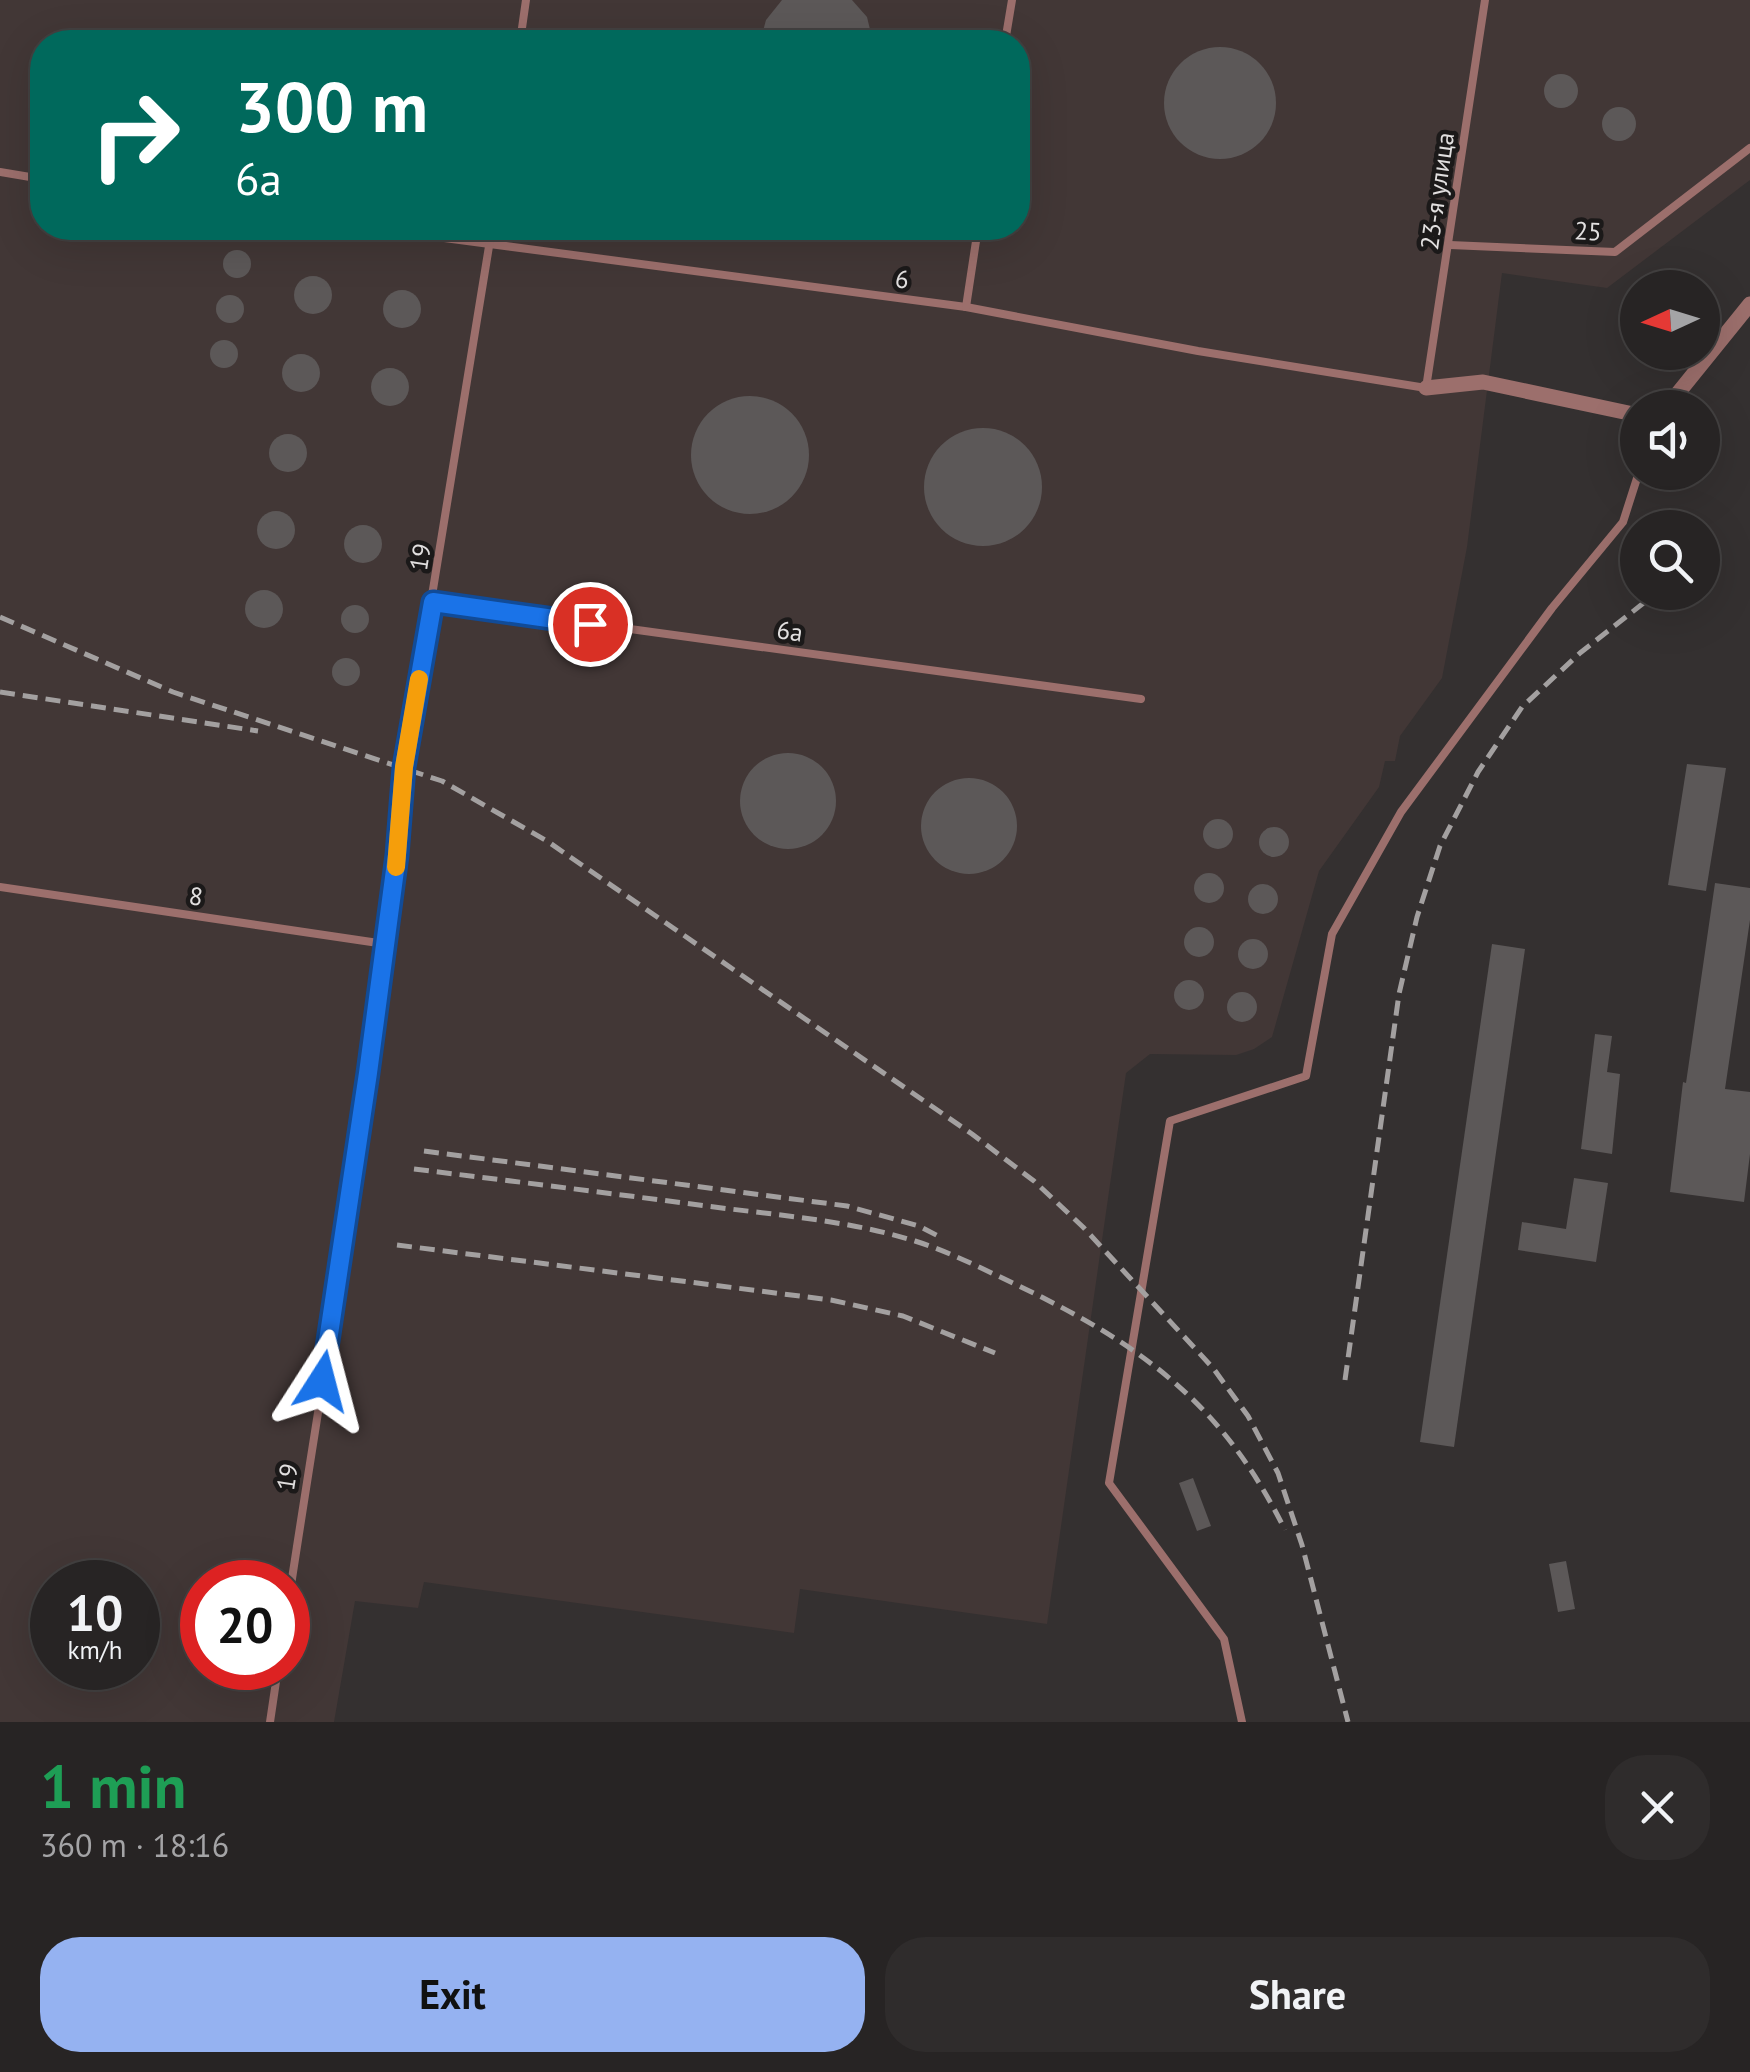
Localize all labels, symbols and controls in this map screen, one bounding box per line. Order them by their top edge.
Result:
text: 300 m [235,61,428,151]
icon: right [70,70,200,200]
street label: 23-я улица [1413,130,1461,252]
text: 6a [235,149,282,207]
street label: 25 [1574,214,1602,248]
street label: 6 [893,262,911,296]
north arrow [1620,270,1720,370]
map controls [1620,270,1720,610]
button: sound [1620,390,1720,490]
button: search [1620,510,1720,610]
street label: 19 [402,541,438,573]
pin [548,582,633,667]
icon: arrive [563,597,618,652]
street label: 6a [775,613,805,649]
street label: 8 [187,879,205,913]
position arrow [270,1329,374,1433]
street label: 19 [269,1461,305,1493]
speed limit sign: 20 [180,1560,310,1690]
text: 10 [67,1580,123,1645]
text: km/h [68,1634,122,1666]
text: 1 min [40,1747,186,1825]
button: close [1605,1755,1710,1860]
text: 360 m · 18:16 [40,1824,229,1866]
button: Exit [40,1937,865,2052]
button: Share [885,1937,1710,2052]

